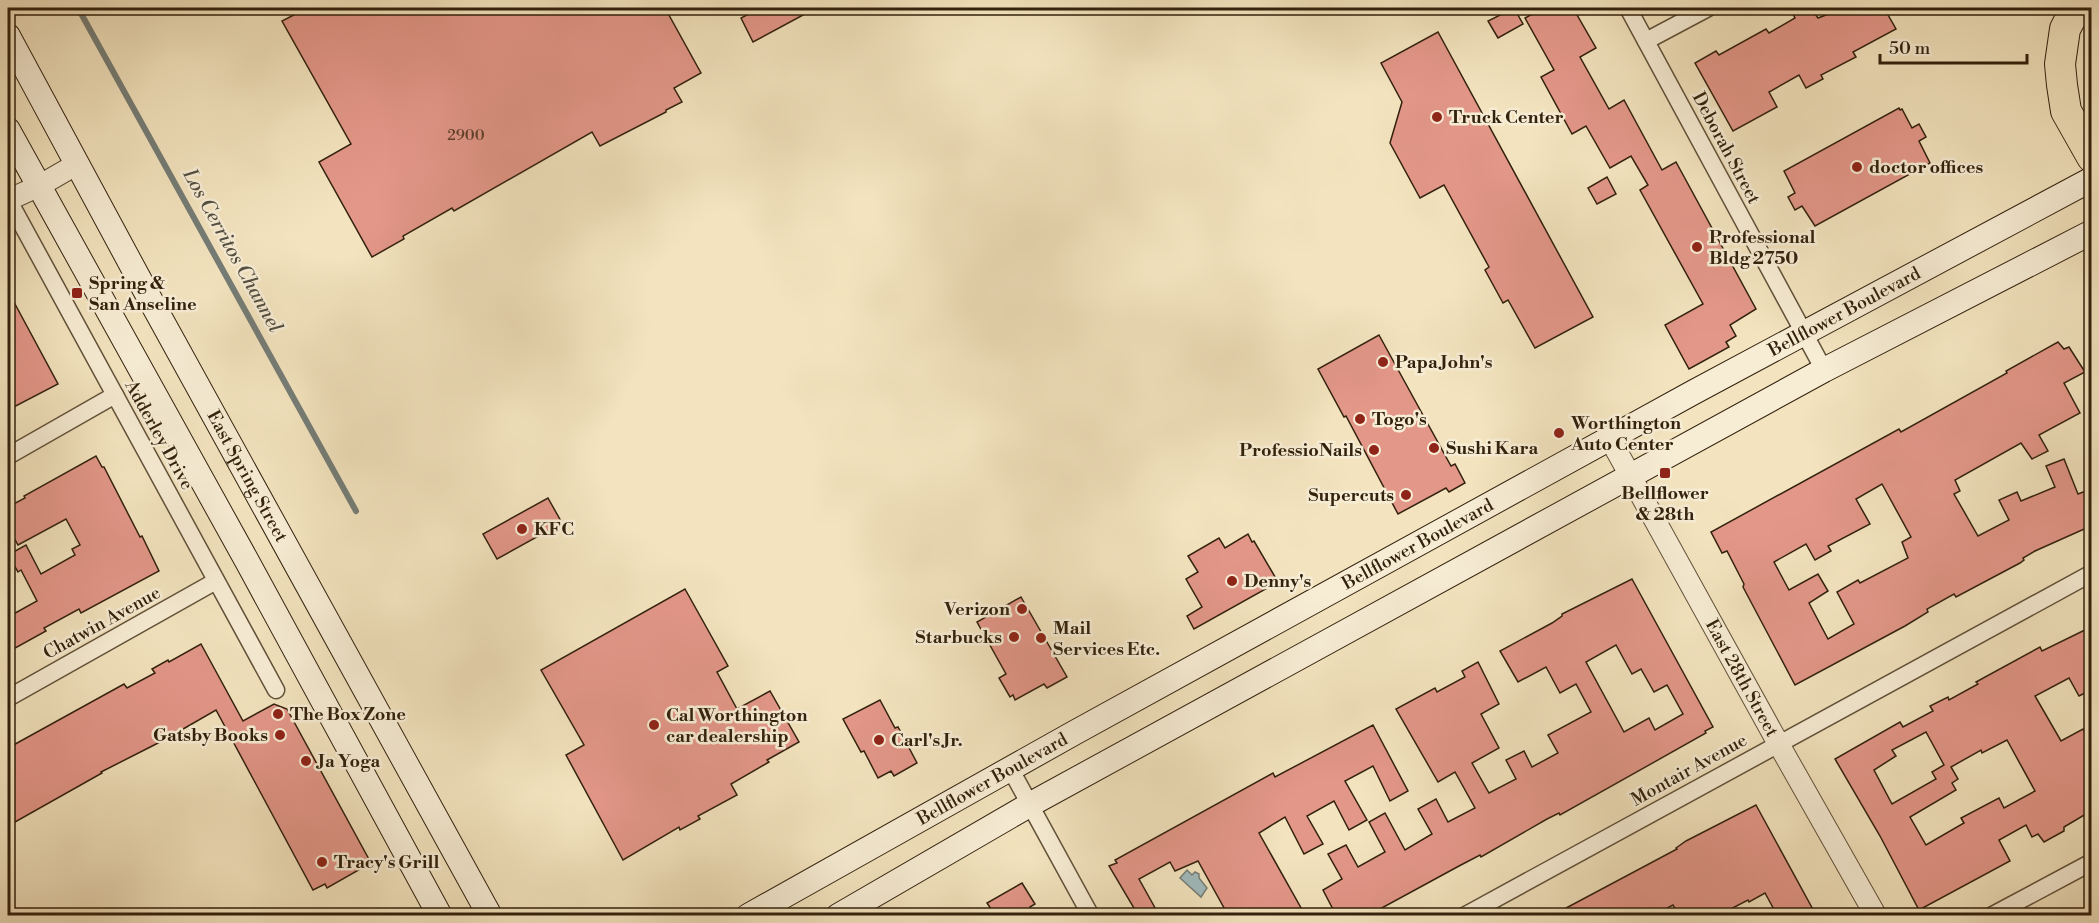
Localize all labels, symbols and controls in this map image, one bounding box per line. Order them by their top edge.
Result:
scale bar [1880,27,2027,65]
text: 50 m [1889,37,1931,60]
street label: Deborah Street [1687,88,1765,209]
place label: Truck Center [1449,106,1564,129]
marker: Truck Center [1430,110,1444,124]
house number: 2900 [447,126,485,145]
place label: doctor offices [1869,156,1983,179]
marker: doctor offices [1850,160,1864,174]
water label: Los Cerritos Channel [176,164,288,338]
place label: Professional Bldg 2750 [1709,226,1815,270]
marker: Professional Bldg 2750 [1690,240,1704,254]
street label: Bellflower Boulevard [1763,261,1925,362]
place label: Spring & San Anseline [89,272,197,316]
marker: Spring & San Anseline [70,286,84,300]
place label: Papa John's [1395,351,1493,374]
marker: Papa John's [1376,355,1390,369]
street label: Adderley Drive [119,375,199,494]
street label: East Spring Street [202,406,293,547]
place label: Togo's [1372,408,1427,431]
marker: Togo's [1353,412,1367,426]
place label: Worthington Auto Center [1570,412,1681,456]
marker: Worthington Auto Center [1552,426,1566,440]
place label: Sushi Kara [1446,437,1538,460]
place label: ProfessioNails [1239,439,1362,462]
marker: Sushi Kara [1427,441,1441,455]
marker: ProfessioNails [1367,443,1381,457]
marker: Bellflower & 28th [1658,466,1672,480]
place label: Bellflower & 28th [1621,482,1709,526]
place label: Supercuts [1308,484,1394,507]
marker: Supercuts [1399,488,1413,502]
street label: Bellflower Boulevard [1337,493,1498,595]
place label: KFC [534,518,574,541]
marker: KFC [515,522,529,536]
place label: Denny's [1244,570,1312,593]
marker: Denny's [1225,574,1239,588]
street label: Chatwin Avenue [39,581,165,665]
place label: Verizon [943,598,1010,621]
marker: Verizon [1015,602,1029,616]
street label: East 28th Street [1700,615,1784,741]
place label: Mail Services Etc. [1053,617,1160,661]
place label: Starbucks [915,626,1002,649]
marker: Starbucks [1007,630,1021,644]
marker: Mail Services Etc. [1034,631,1048,645]
place label: The Box Zone [290,703,406,726]
place label: Cal Worthington car dealership [666,704,807,748]
marker: The Box Zone [271,707,285,721]
marker: Cal Worthington car dealership [647,718,661,732]
place label: Gatsby Books [153,724,268,747]
street label: Bellflower Boulevard [912,727,1072,831]
marker: Gatsby Books [273,728,287,742]
place label: Carl's Jr. [891,729,963,752]
street label: Montair Avenue [1627,729,1751,811]
marker: Carl's Jr. [872,733,886,747]
place label: Ja Yoga [315,750,381,773]
marker: Ja Yoga [299,754,313,768]
place label: Tracy's Grill [334,851,440,874]
marker: Tracy's Grill [315,855,329,869]

